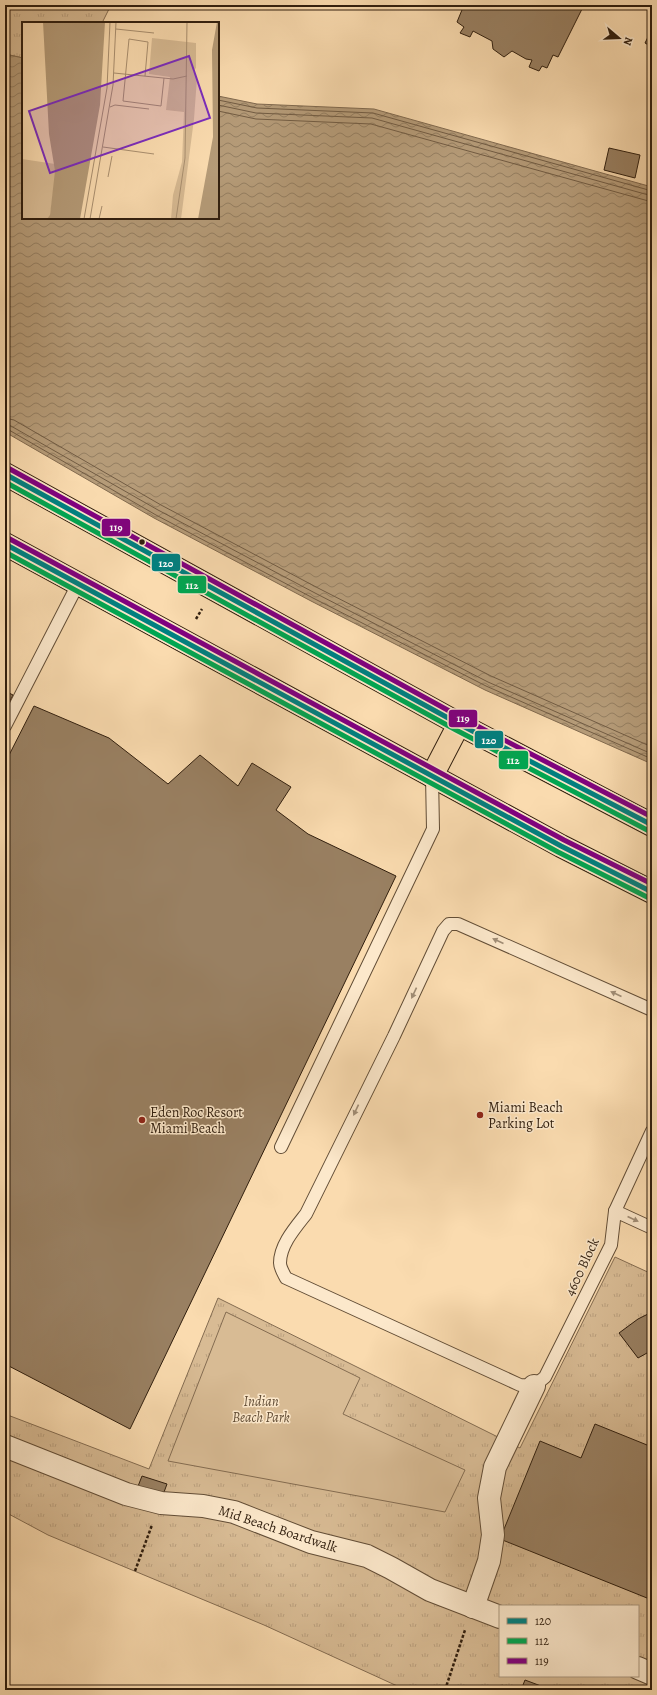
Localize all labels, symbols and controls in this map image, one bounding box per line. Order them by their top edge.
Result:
north arrow [599,18,639,58]
inset map [22,22,219,219]
text: N [620,35,636,47]
line badge: 119 [101,518,131,537]
text: 119 [110,520,122,535]
unlabelled marker [137,537,147,547]
line badge: 120 [151,553,181,572]
text: 120 [159,556,174,571]
line badge: 112 [177,575,207,594]
text: 112 [185,578,199,593]
line badge: 119 [448,709,478,728]
text: 119 [457,711,469,726]
line badge: 120 [474,730,504,749]
text: 120 [482,733,497,748]
line badge: 112 [498,750,529,770]
text: 112 [506,753,520,768]
one-way arrow [492,938,503,944]
one-way arrow [411,987,417,999]
one-way arrow [611,991,622,997]
place label: Miami Beach Parking Lot [488,1098,564,1133]
place label: Eden Roc Resort Miami Beach [150,1103,243,1138]
one-way arrow [353,1104,359,1115]
marker: Miami Beach Parking Lot [475,1110,485,1120]
marker: Eden Roc Resort Miami Beach [137,1115,147,1125]
one-way arrow [628,1216,639,1222]
street label: 4600 Block [560,1235,604,1299]
park label: Indian Beach Park [232,1392,290,1427]
street label: Mid Beach Boardwalk [216,1501,340,1557]
legend [499,1605,639,1677]
text: 120 [535,1613,551,1629]
text: 112 [535,1633,549,1649]
text: 119 [535,1653,549,1669]

